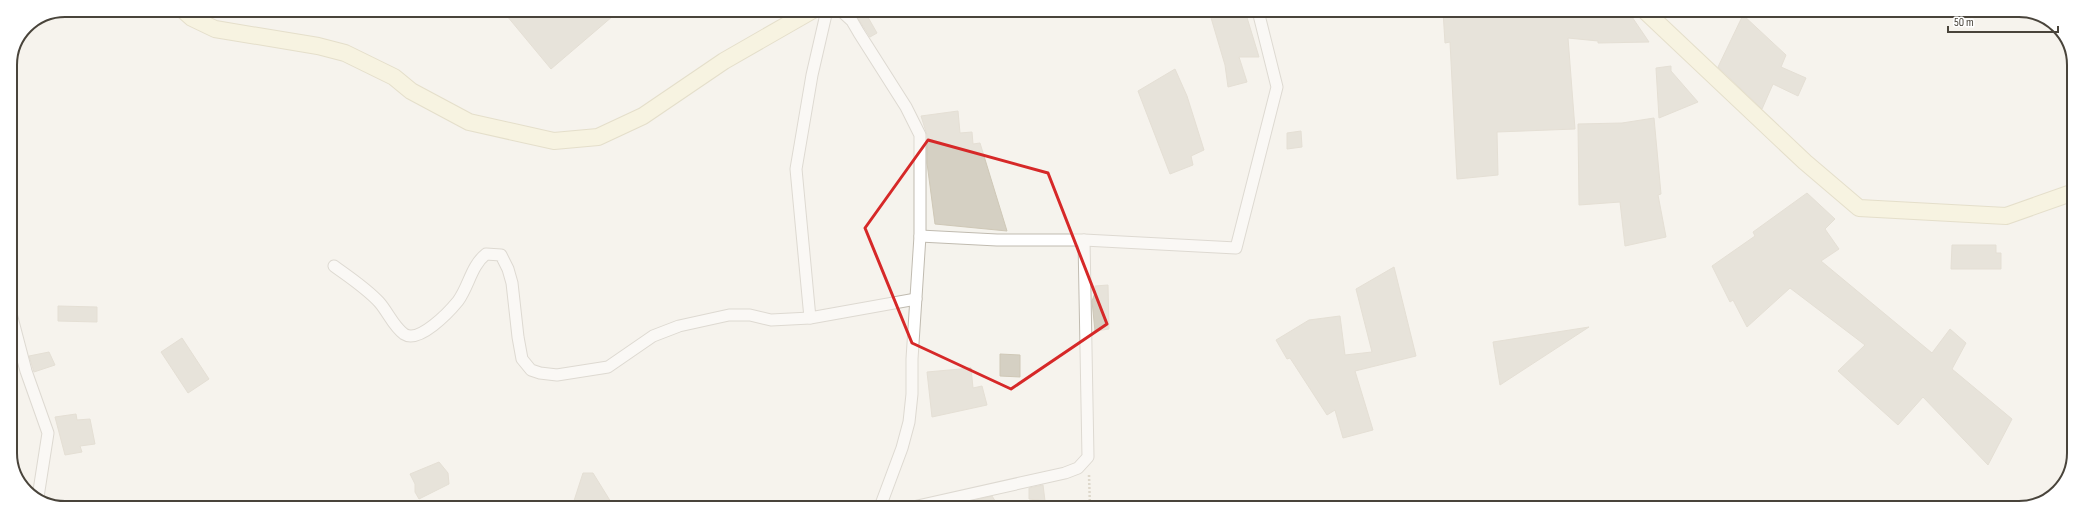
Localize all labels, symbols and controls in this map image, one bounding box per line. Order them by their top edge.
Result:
scale bar [1948,8,2058,34]
text: 50 m [1954,15,1974,30]

